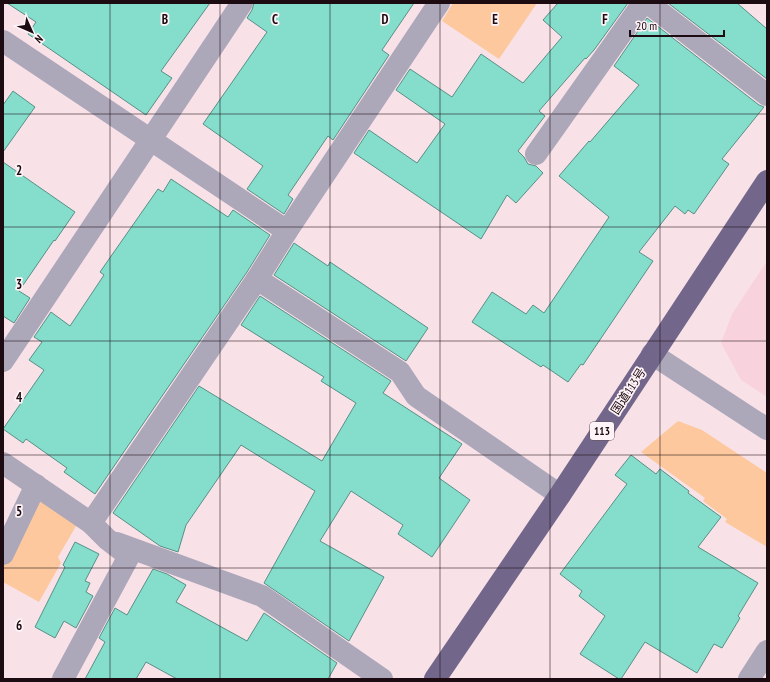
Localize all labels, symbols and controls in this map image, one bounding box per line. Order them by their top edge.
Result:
text: B [162,11,168,28]
text: C [272,11,278,28]
text: D [382,11,389,28]
text: E [492,11,498,28]
text: F [602,11,608,28]
north arrow [12,12,52,52]
scale bar [630,12,724,38]
text: 20 m [636,18,657,33]
text: N [32,32,46,46]
text: 2 [16,162,22,179]
text: 3 [16,276,22,293]
street label: 国道113号 [607,365,649,417]
text: 4 [16,389,23,406]
road number: 113 [590,422,614,440]
text: 5 [16,503,22,520]
text: 6 [16,617,22,634]

